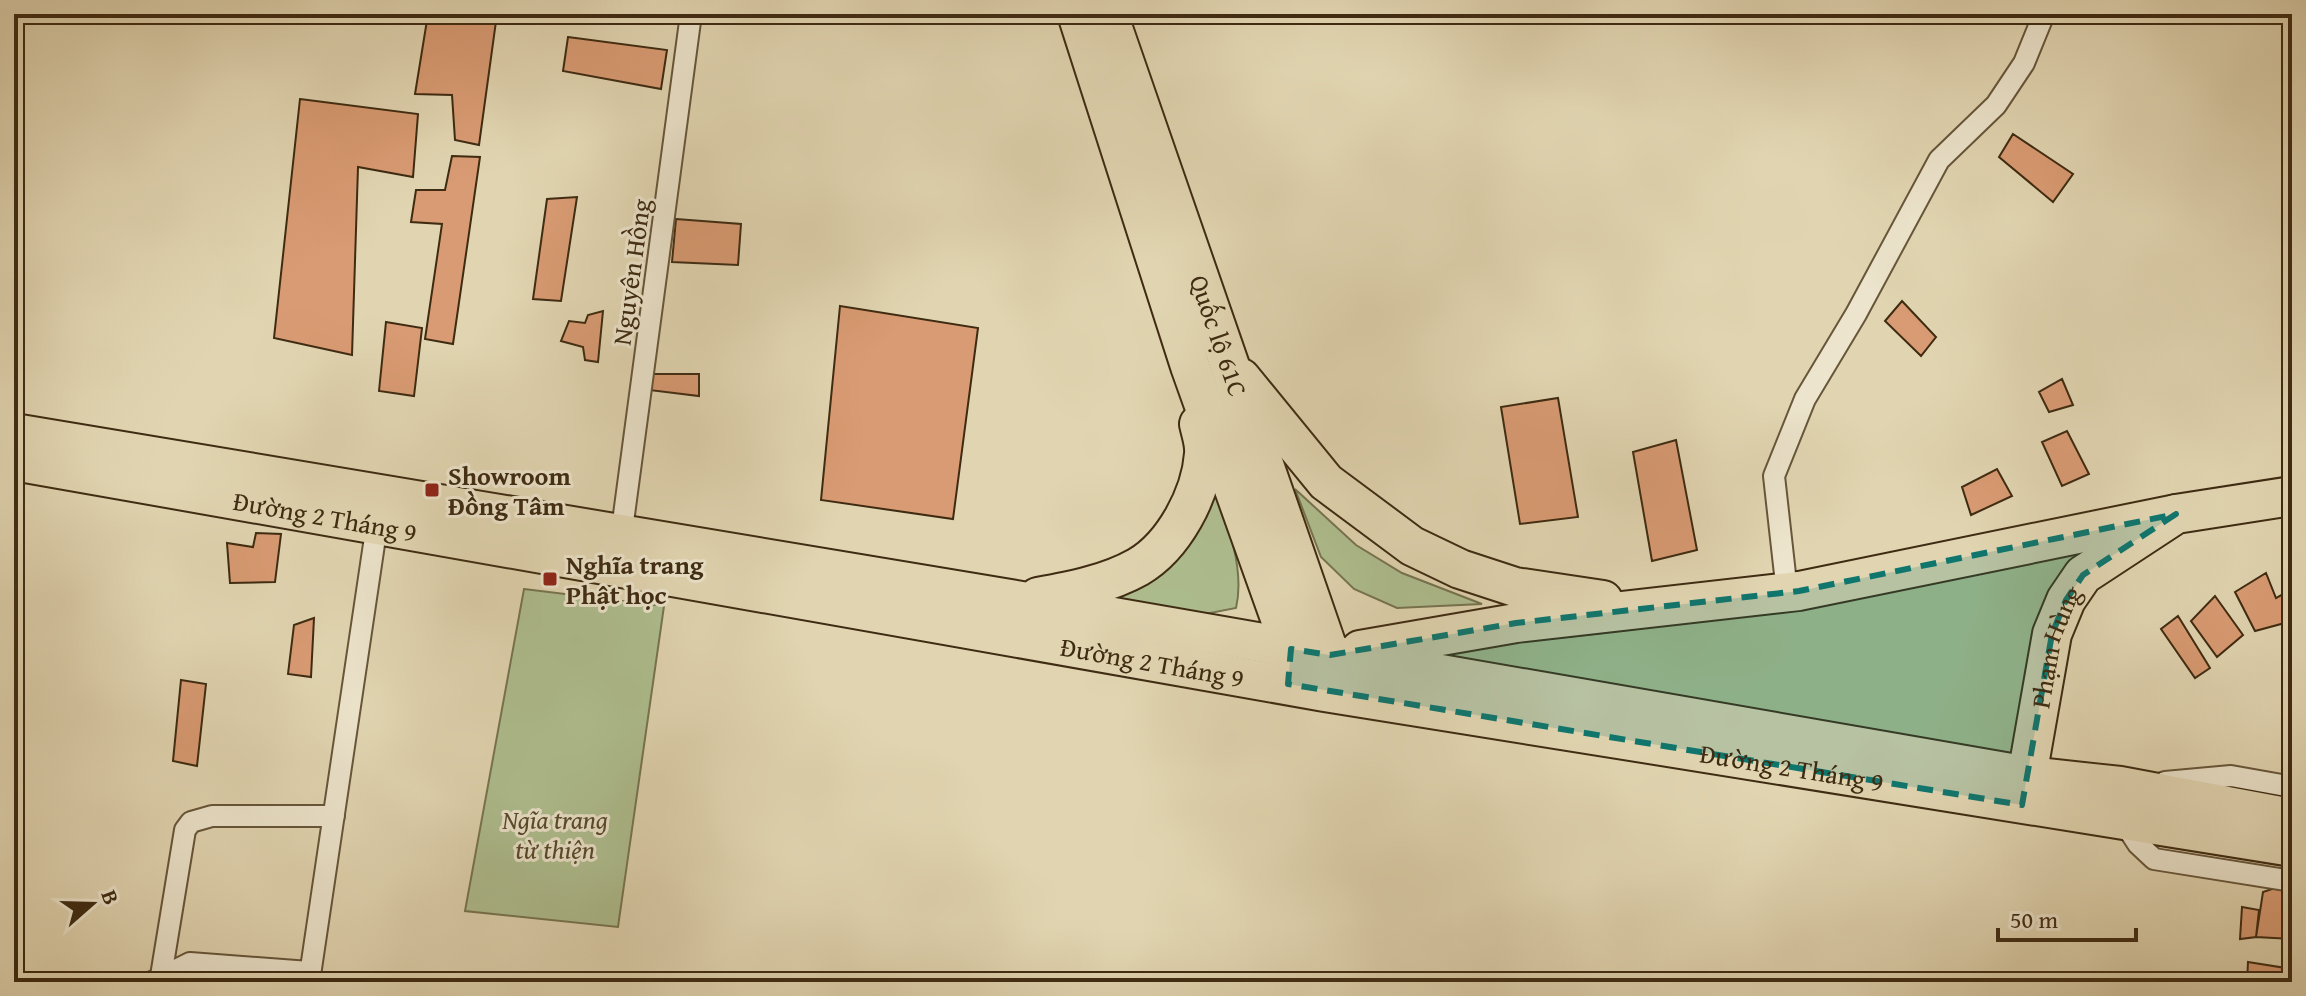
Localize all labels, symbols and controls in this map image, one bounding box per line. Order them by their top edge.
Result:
street label: Nguyên Hồng [601,196,661,348]
street label: Quốc lộ 61C [1180,269,1258,401]
place label: Showroom Đồng Tâm [448,456,571,525]
street label: Đường 2 Tháng 9 [230,481,420,551]
marker: Showroom Đồng Tâm [423,481,441,499]
place label: Nghĩa trang Phật học [566,545,704,614]
marker: Nghĩa trang Phật học [541,570,559,588]
street label: Phạm Hùng [2020,577,2091,711]
street label: Đường 2 Tháng 9 [1058,626,1247,697]
street label: Đường 2 Tháng 9 [1697,733,1887,801]
park label: Ngĩa trang từ thiện [501,800,608,869]
north arrow [52,864,132,944]
text: B [93,885,128,909]
scale bar [1998,892,2136,942]
text: 50 m [2010,902,2058,937]

